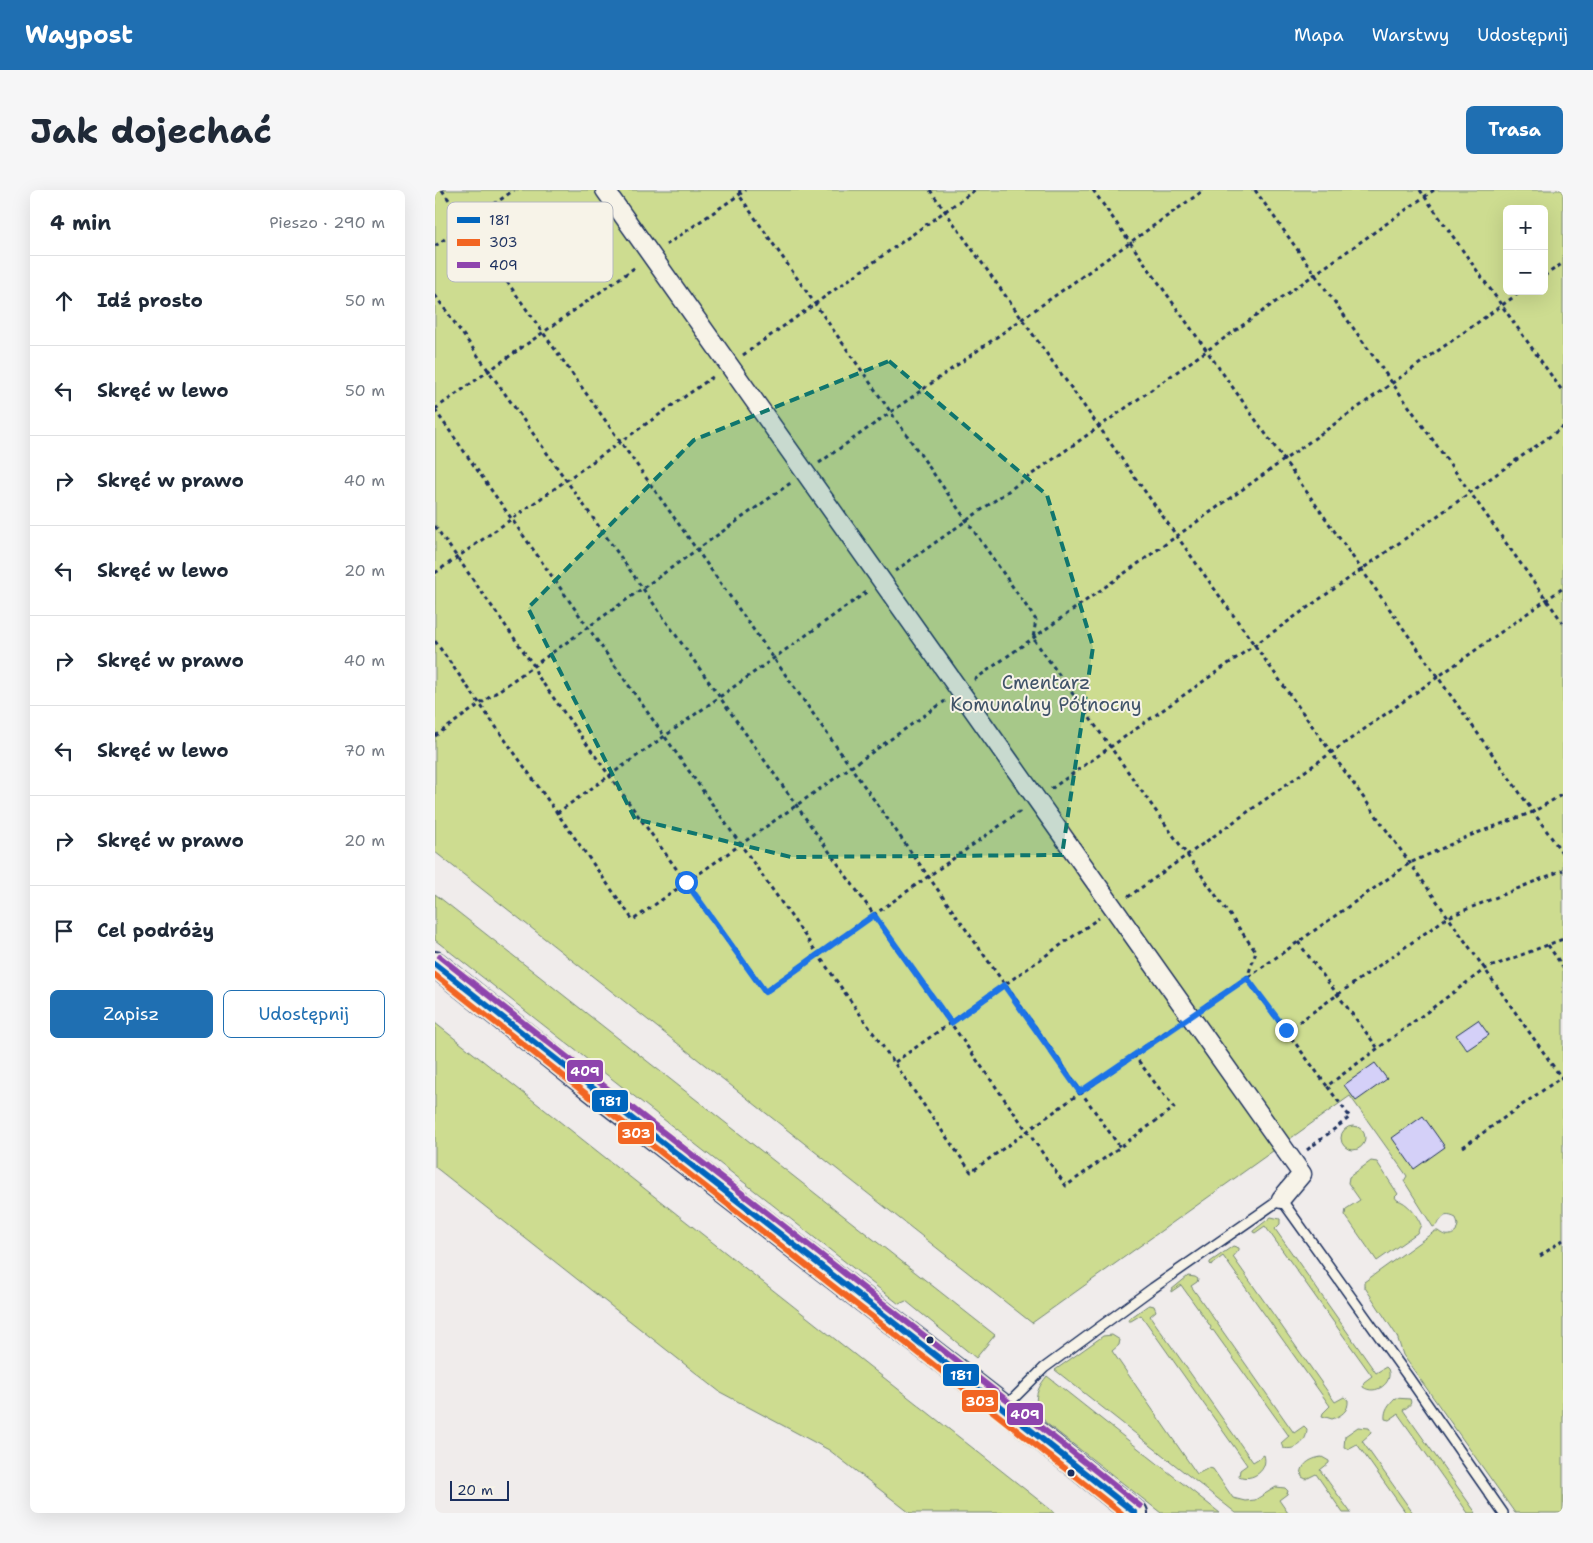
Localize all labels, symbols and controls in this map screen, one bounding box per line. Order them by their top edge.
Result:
text: Waypost [25,19,133,51]
text: Mapa [1294,23,1344,47]
text: Warstwy [1372,23,1449,47]
text: Udostępnij [1477,23,1568,47]
button: Trasa [1466,106,1563,154]
text: Jak dojechać [30,107,272,154]
legend [447,202,613,282]
map controls [1503,205,1548,295]
button: + [1503,205,1548,250]
text: 4 min [50,209,111,237]
text: 181 [489,211,510,229]
text: Pieszo · 290 m [269,212,385,233]
text: 303 [489,233,517,251]
button: − [1503,250,1548,295]
text: 409 [489,256,518,274]
icon: ahead [50,287,78,315]
text: Idź prosto [97,288,203,313]
text: 50 m [345,290,385,311]
icon: left [50,377,78,405]
text: Skręć w lewo [97,378,229,403]
text: 50 m [345,380,385,401]
icon: right [50,467,78,495]
text: Skręć w prawo [97,468,244,493]
text: 40 m [343,470,385,491]
icon: left [50,557,78,585]
text: Skręć w lewo [97,558,229,583]
text: 20 m [344,560,385,581]
icon: right [50,647,78,675]
text: Skręć w prawo [97,648,244,673]
text: 40 m [343,650,385,671]
park label: Cmentarz Komunalny Północny [950,670,1142,717]
icon: left [50,737,78,765]
text: Skręć w lewo [97,738,229,763]
text: 70 m [344,740,385,761]
icon: right [50,827,78,855]
text: Skręć w prawo [97,828,244,853]
text: 20 m [344,830,385,851]
route start [675,871,698,894]
icon: arrive [50,917,78,945]
text: Cel podróży [97,918,214,943]
button: Zapisz [50,990,213,1038]
button: Udostępnij [223,990,385,1038]
route end [1275,1019,1298,1042]
line badge: 409 [566,1059,604,1083]
text: 409 [570,1062,600,1080]
line badge: 181 [591,1089,629,1113]
text: 181 [599,1092,621,1110]
line badge: 303 [617,1121,655,1145]
text: 303 [622,1124,651,1142]
unlabelled marker [925,1335,935,1345]
line badge: 181 [942,1363,980,1387]
text: 181 [950,1366,972,1384]
line badge: 303 [961,1389,999,1413]
text: 303 [966,1392,995,1410]
line badge: 409 [1006,1402,1044,1426]
text: 409 [1010,1405,1040,1423]
unlabelled marker [1066,1468,1076,1478]
scale bar [450,1478,509,1501]
text: 20 m [457,1481,493,1499]

